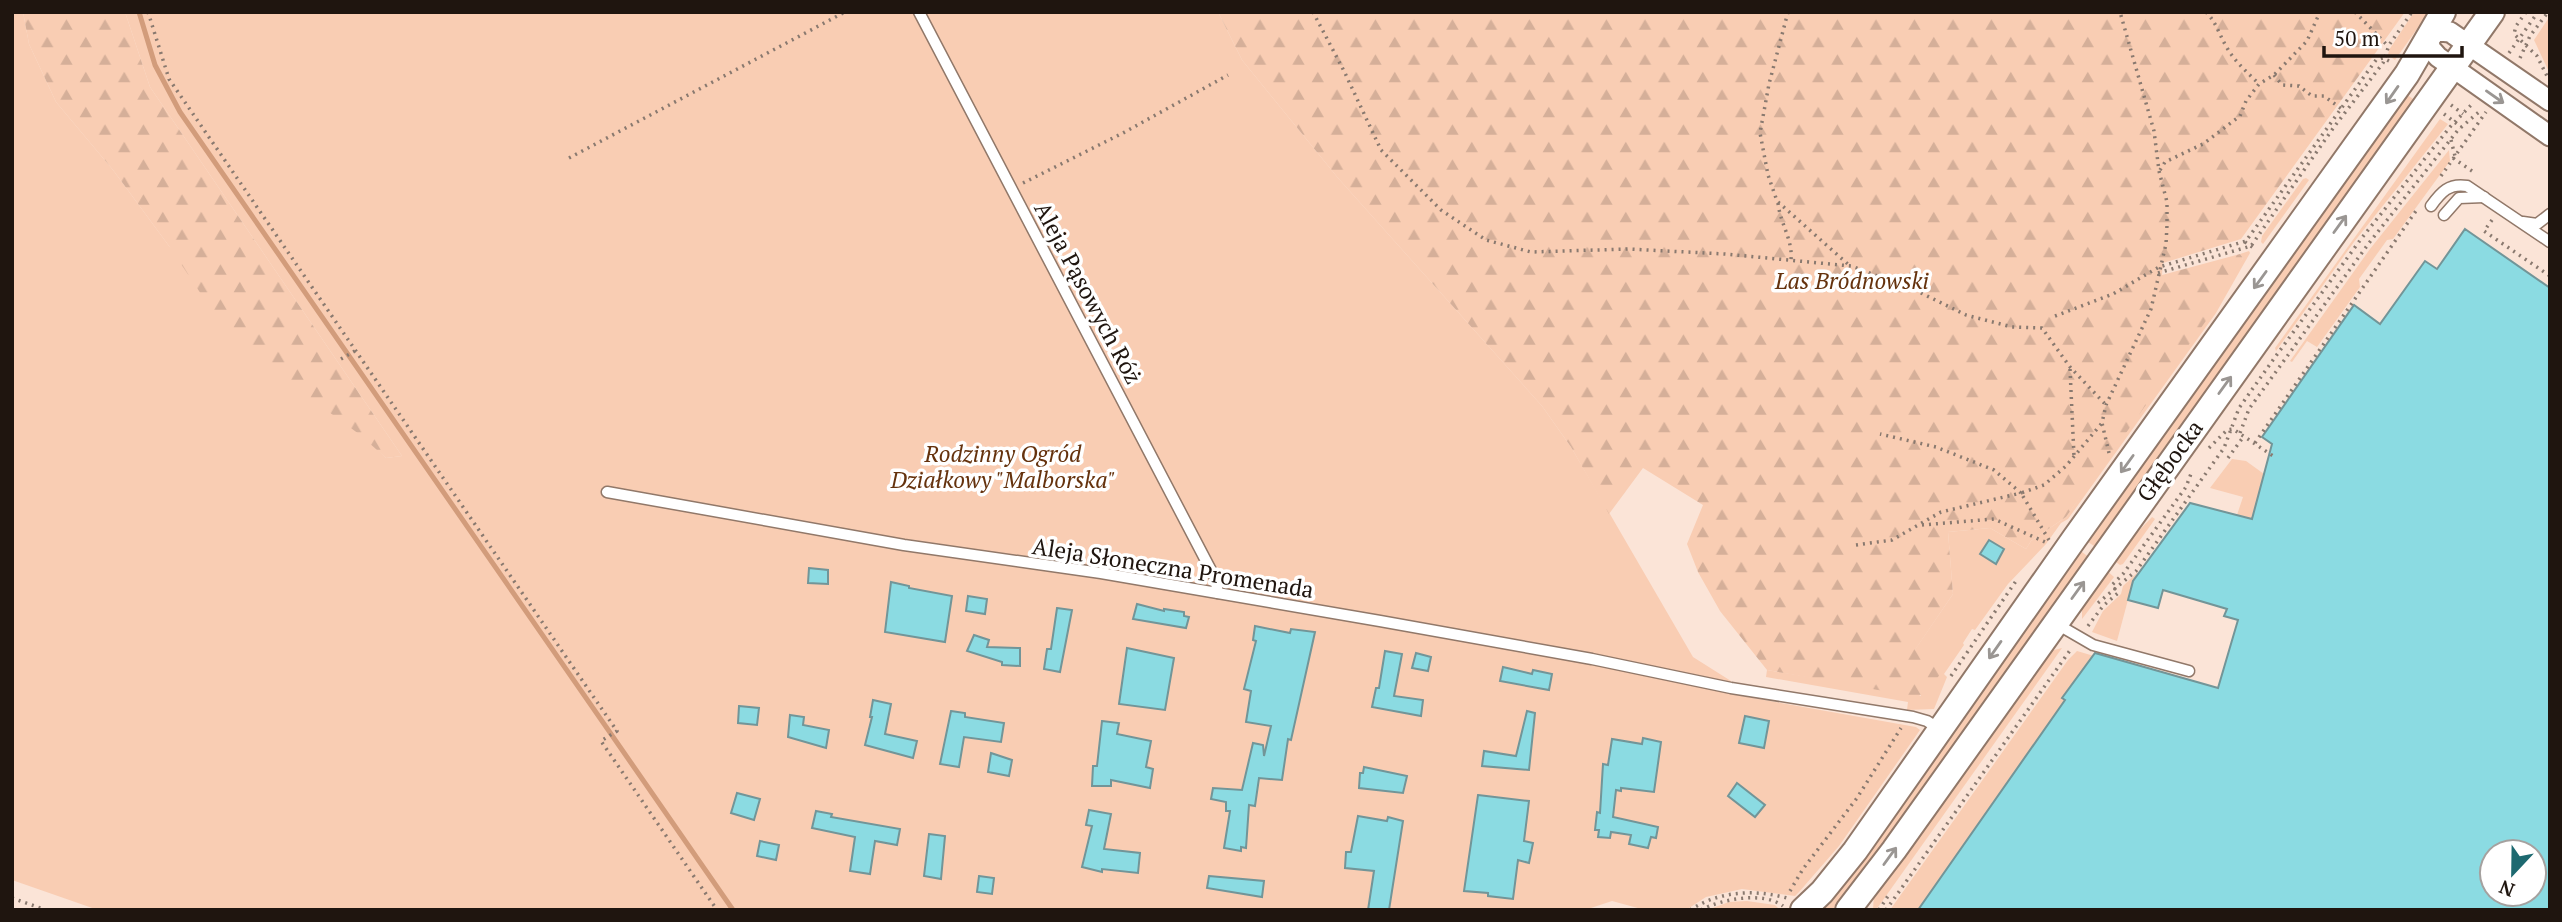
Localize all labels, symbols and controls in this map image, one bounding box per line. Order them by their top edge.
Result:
scale bar [2324,14,2462,58]
text: 50 m [2334,24,2380,52]
one-way arrow [2385,85,2400,104]
one-way arrow [2485,90,2504,104]
street label: Aleja Pąsowych Róż [1027,196,1150,389]
one-way arrow [2333,215,2348,234]
park label: Las Bródnowski [1774,265,1930,296]
one-way arrow [2253,270,2267,289]
one-way arrow [2218,376,2232,395]
street label: Głębocka [2129,413,2210,508]
park label: Rodzinny Ogród Działkowy "Malborska" [890,438,1115,495]
one-way arrow [2120,455,2135,473]
street label: Aleja Słoneczna Promenada [1030,530,1316,605]
one-way arrow [2071,581,2085,600]
one-way arrow [1988,640,2002,659]
north arrow [2478,838,2548,908]
one-way arrow [1883,847,1897,866]
text: N [2495,875,2518,904]

